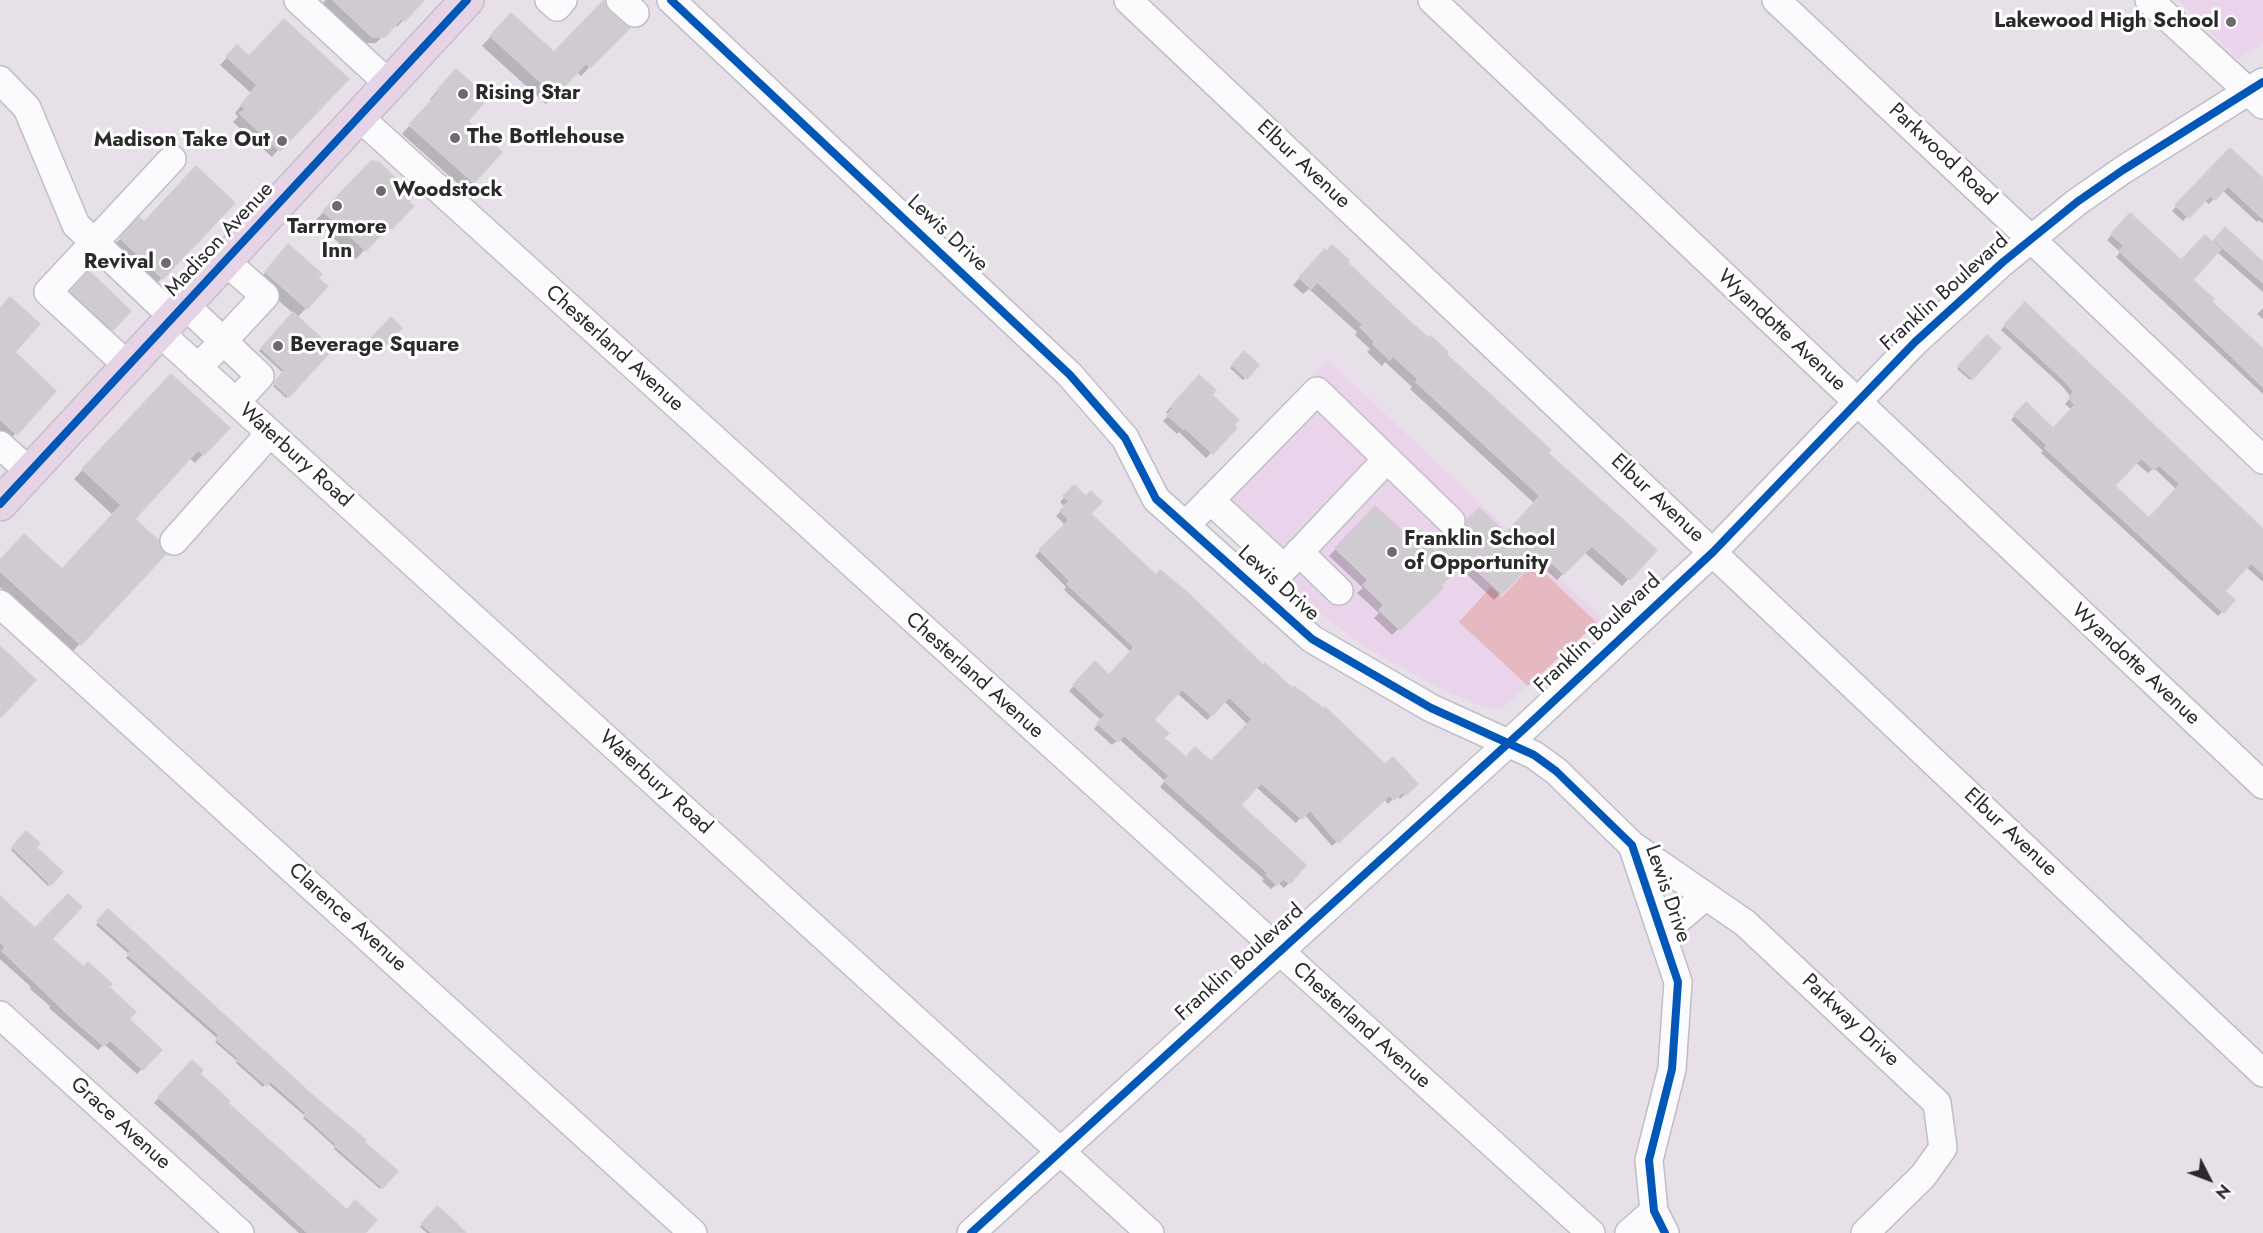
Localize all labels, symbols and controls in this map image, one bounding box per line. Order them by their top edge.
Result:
place label: Lakewood High School [1994,9,2219,35]
marker: Lakewood High School [2224,15,2238,29]
place label: Rising Star [475,81,581,107]
marker: Rising Star [456,87,470,101]
street label: Parkwood Road [1883,99,2001,211]
street label: Elbur Avenue [1251,115,1355,215]
place label: The Bottlehouse [467,125,624,151]
place label: Madison Take Out [94,128,270,154]
marker: The Bottlehouse [448,131,462,145]
marker: Madison Take Out [275,134,289,148]
street label: Madison Avenue [161,178,279,302]
place label: Woodstock [393,178,503,204]
marker: Woodstock [374,184,388,198]
street label: Lewis Drive [901,190,993,278]
marker: Tarrymore Inn [330,199,344,213]
place label: Tarrymore Inn [287,215,387,265]
street label: Franklin Boulevard [1876,229,2014,357]
place label: Revival [84,250,154,276]
marker: Revival [159,256,173,270]
street label: Wyandotte Avenue [1711,265,1851,397]
street label: Chesterland Avenue [540,280,688,418]
place label: Beverage Square [290,333,459,359]
marker: Beverage Square [271,339,285,353]
street label: Waterbury Road [233,399,357,513]
street label: Elbur Avenue [1605,449,1709,549]
place label: Franklin School of Opportunity [1404,527,1555,577]
street label: Lewis Drive [1232,541,1324,627]
marker: Franklin School of Opportunity [1385,545,1399,559]
street label: Franklin Boulevard [1530,569,1666,699]
street label: Wyandotte Avenue [2065,599,2205,731]
street label: Chesterland Avenue [900,607,1048,745]
street label: Waterbury Road [593,726,717,840]
street label: Elbur Avenue [1958,783,2062,883]
street label: Lewis Drive [1639,842,1695,946]
street label: Clarence Avenue [283,858,411,978]
street label: Franklin Boulevard [1171,899,1309,1027]
street label: Chesterland Avenue [1287,957,1435,1095]
street label: Parkway Drive [1796,969,1904,1073]
street label: Grace Avenue [65,1072,175,1176]
north arrow [2179,1149,2239,1209]
text: N [2210,1179,2236,1204]

